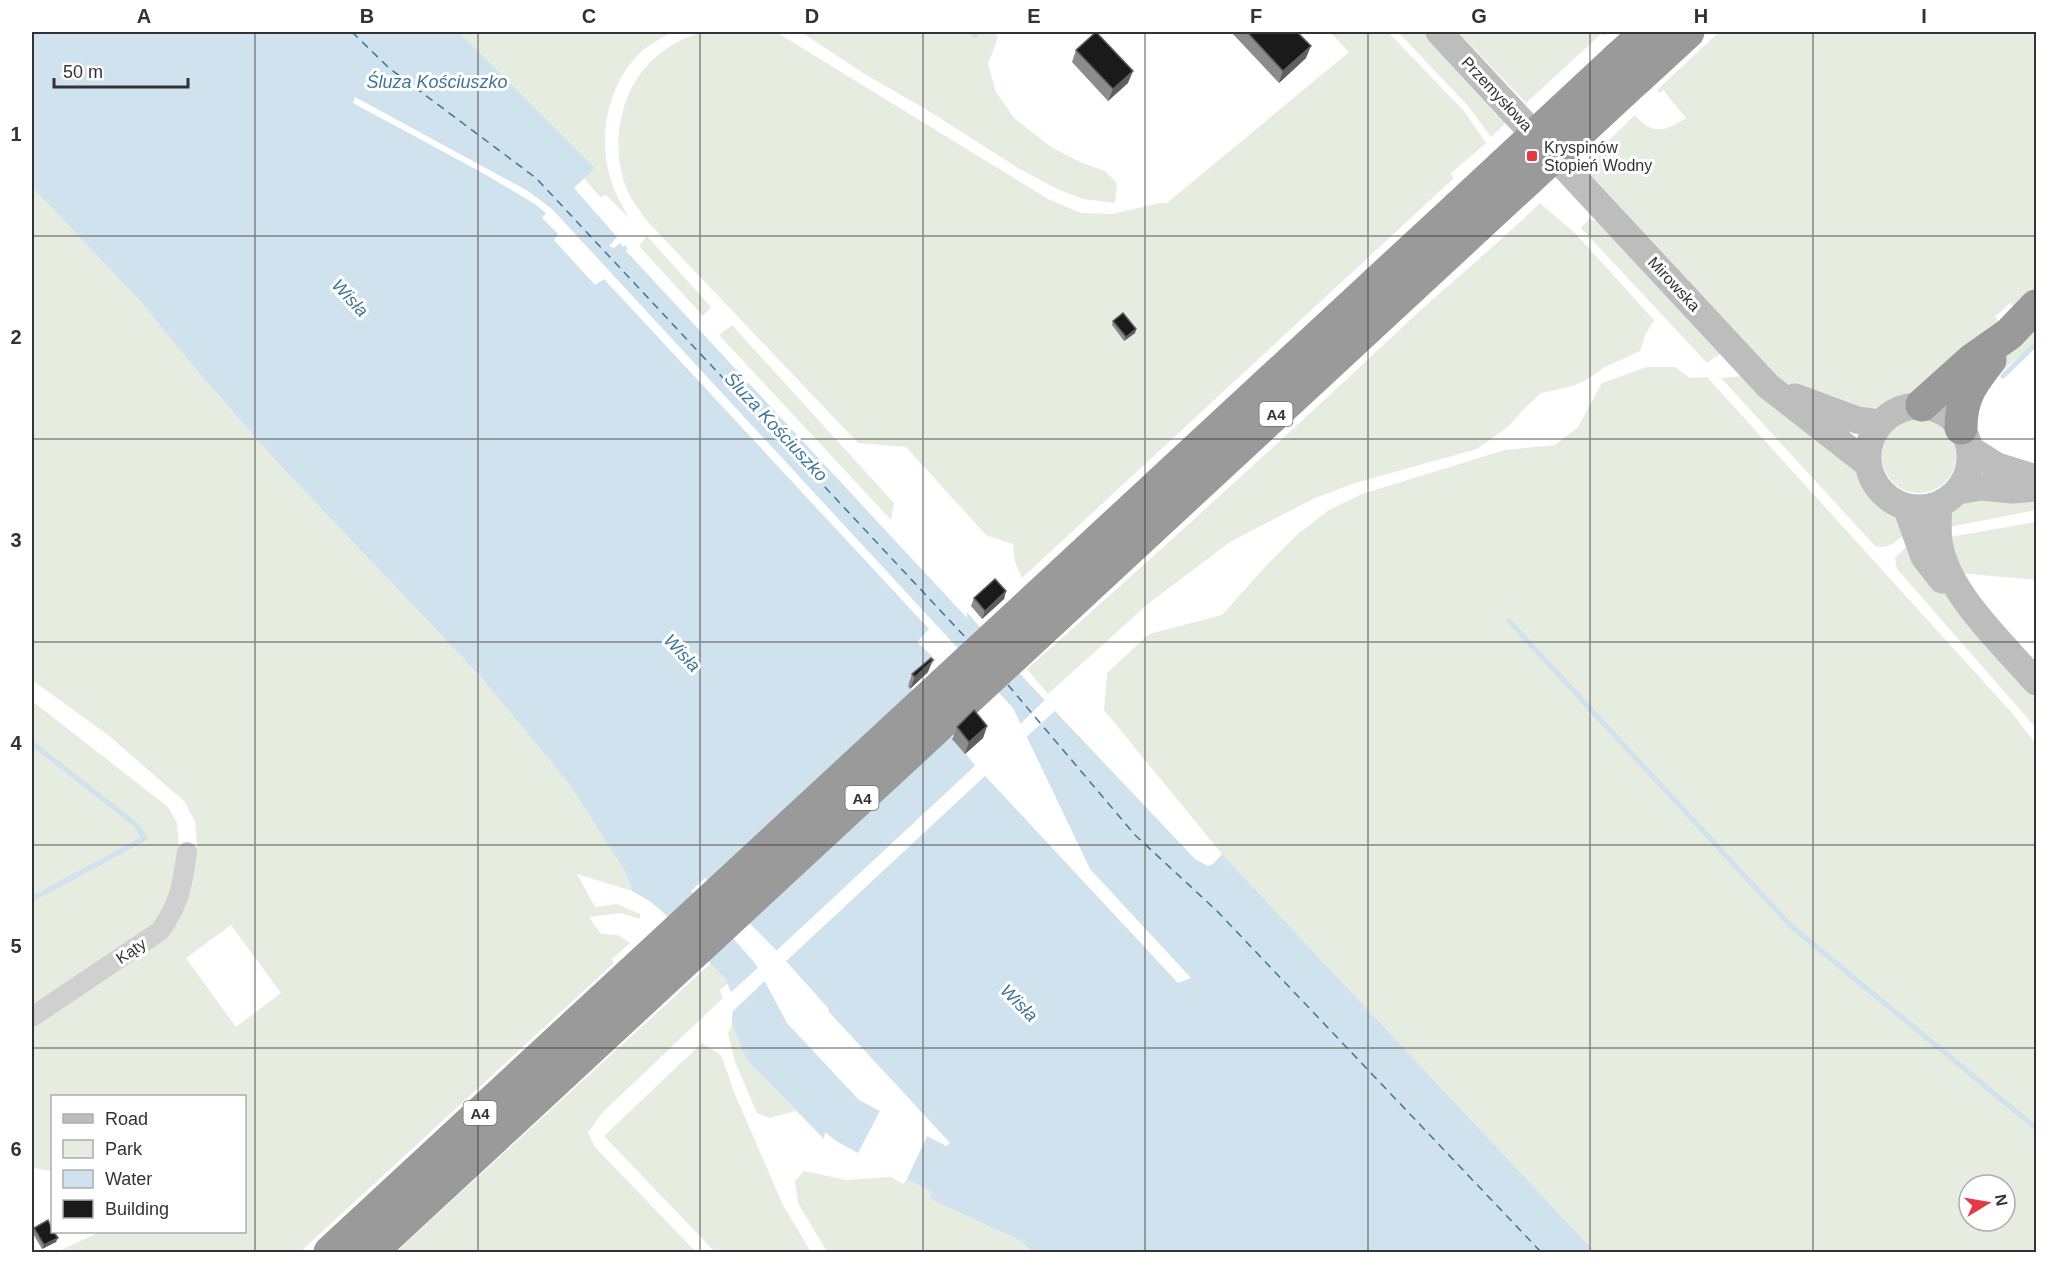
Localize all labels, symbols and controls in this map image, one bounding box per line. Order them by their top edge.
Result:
text: A [137,5,151,27]
text: B [360,5,374,27]
text: C [582,5,596,27]
text: D [805,5,819,27]
text: E [1027,5,1041,27]
text: F [1250,5,1262,27]
text: G [1471,5,1487,27]
text: H [1694,5,1708,27]
text: I [1921,5,1927,27]
scale bar [54,51,188,89]
street label: Przemysłowa [1458,53,1536,135]
text: 50 m [63,62,103,82]
water label: Śluza Kościuszko [366,71,508,92]
text: 1 [10,123,22,145]
place label: Kryspinów Stopień Wodny [1544,139,1652,174]
marker: Kryspinów Stopień Wodny [1525,149,1539,163]
street label: Mirowska [1645,253,1703,315]
water label: Wisła [328,275,372,321]
text: 2 [10,326,22,348]
water label: Śluza Kościuszko [721,368,832,485]
road number: A4 [1260,402,1292,426]
text: 3 [10,529,22,551]
water label: Wisła [660,630,704,676]
text: 4 [10,732,22,754]
road number: A4 [846,786,878,810]
text: 5 [10,935,22,957]
street label: Kąty [113,935,149,967]
water label: Wisła [996,980,1042,1026]
legend [51,1095,246,1233]
road number: A4 [464,1101,496,1125]
text: Road [105,1109,148,1129]
text: 6 [10,1138,22,1160]
text: Park [105,1139,143,1159]
text: Water [105,1169,152,1189]
north arrow [1957,1173,2017,1233]
text: N [1992,1193,2011,1208]
text: Building [105,1199,169,1219]

